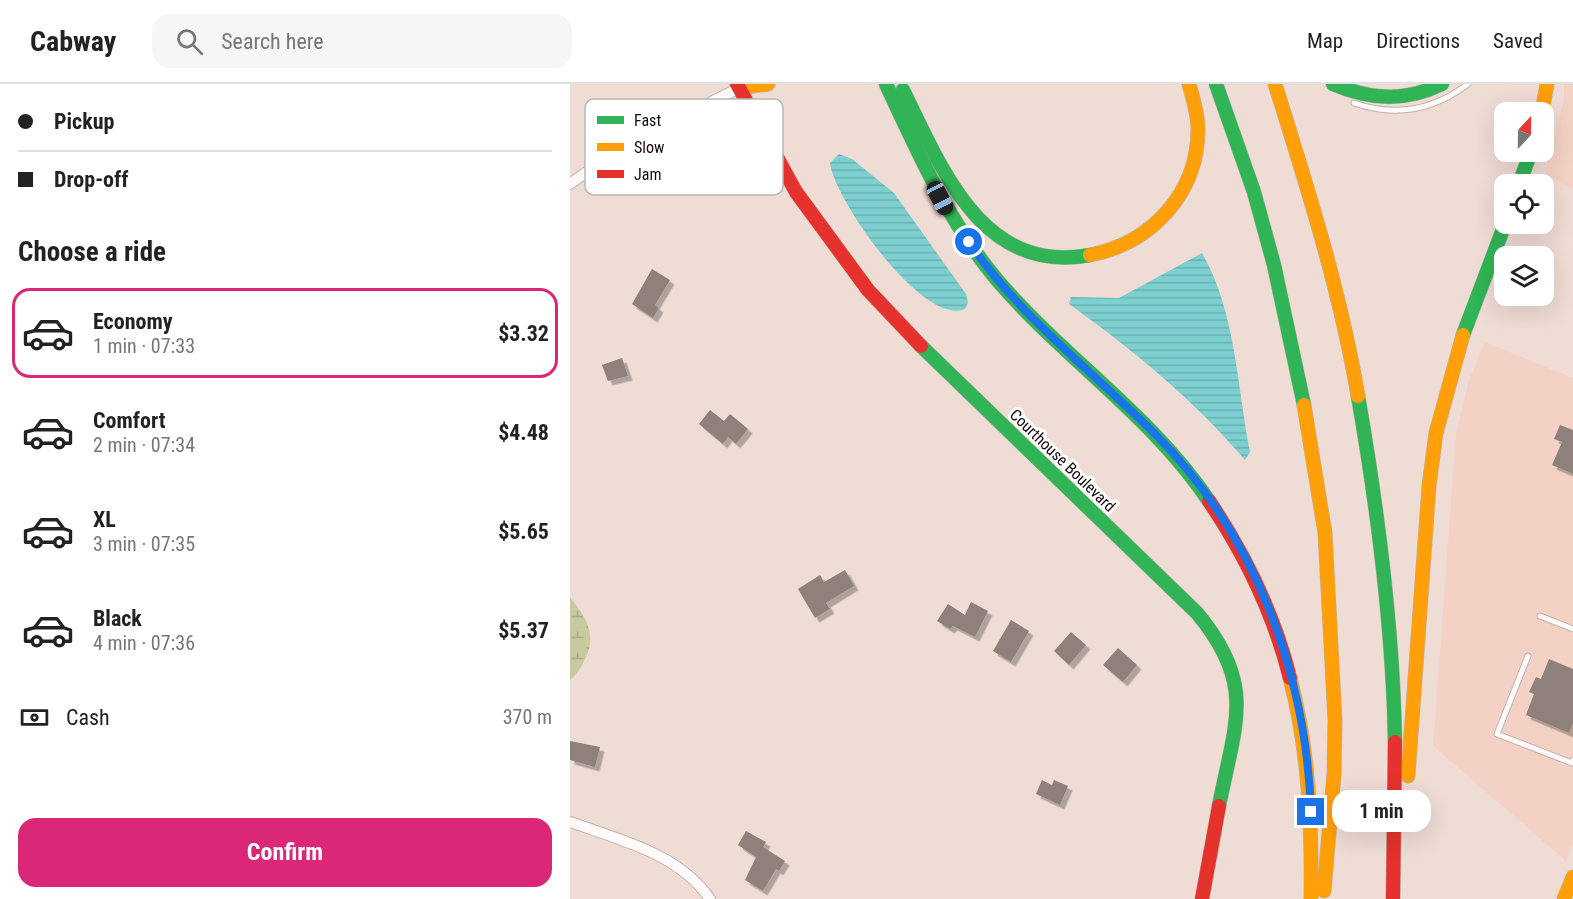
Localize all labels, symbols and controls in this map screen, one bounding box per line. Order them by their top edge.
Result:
search box [152,14,572,68]
text: Cabway [30,25,116,58]
icon: search [173,25,206,58]
text: Search here [221,29,324,54]
text: Map [1307,29,1343,53]
text: Directions [1376,29,1460,53]
text: Saved [1493,29,1543,53]
legend [585,99,783,195]
north arrow [1494,102,1554,162]
map controls [1494,102,1554,306]
text: Pickup [54,109,114,134]
text: Fast [634,111,661,130]
text: Slow [634,138,664,157]
text: Jam [634,165,661,184]
text: Drop-off [54,167,128,192]
button: locate [1494,174,1554,234]
car [924,178,956,218]
route start [955,228,982,255]
text: Choose a ride [18,236,166,268]
button: layers [1494,246,1554,306]
icon: car [21,306,75,360]
text: Economy [93,309,173,334]
text: $3.32 [498,321,549,346]
text: 1 min · 07:33 [93,334,195,358]
icon: car [21,405,75,459]
street label: Courthouse Boulevard [1006,405,1119,516]
text: Comfort [93,408,166,433]
text: $4.48 [498,420,549,445]
text: 2 min · 07:34 [93,433,195,457]
icon: car [21,504,75,558]
text: XL [93,507,116,532]
text: $5.65 [498,519,549,544]
text: 3 min · 07:35 [93,532,195,556]
icon: car [21,603,75,657]
text: Black [93,606,142,631]
text: $5.37 [498,618,549,643]
text: 4 min · 07:36 [93,631,195,655]
icon: cash [18,701,51,734]
text: Cash [66,705,110,730]
text: 370 m [503,705,552,729]
callout: 1 min [1332,791,1431,833]
route end [1297,798,1324,825]
text: 1 min [1359,799,1404,823]
button: Confirm [18,818,552,887]

